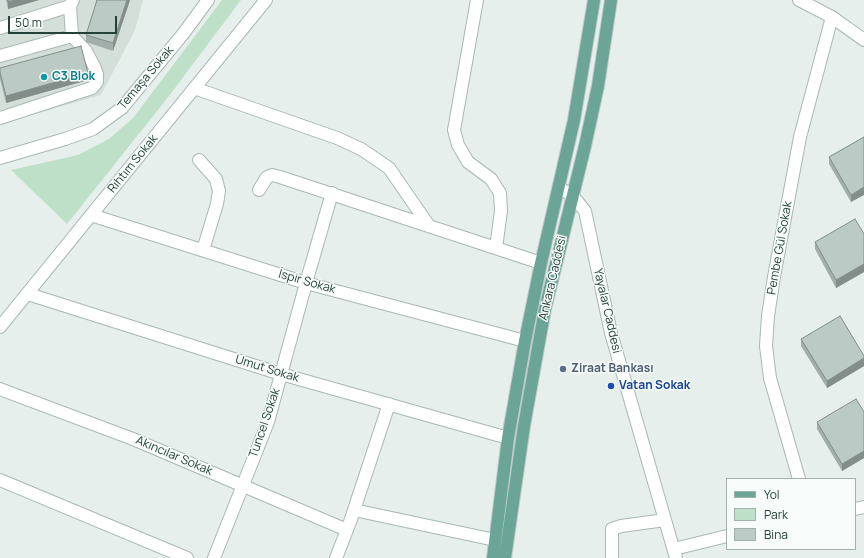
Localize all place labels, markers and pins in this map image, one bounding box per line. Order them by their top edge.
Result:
place label: C3 Blok [52,70,95,84]
marker: C3 Blok [39,72,49,82]
place label: Ziraat Bankası [571,362,654,376]
marker: Ziraat Bankası [558,364,568,374]
place label: Vatan Sokak [619,379,690,393]
marker: Vatan Sokak [606,381,616,391]

